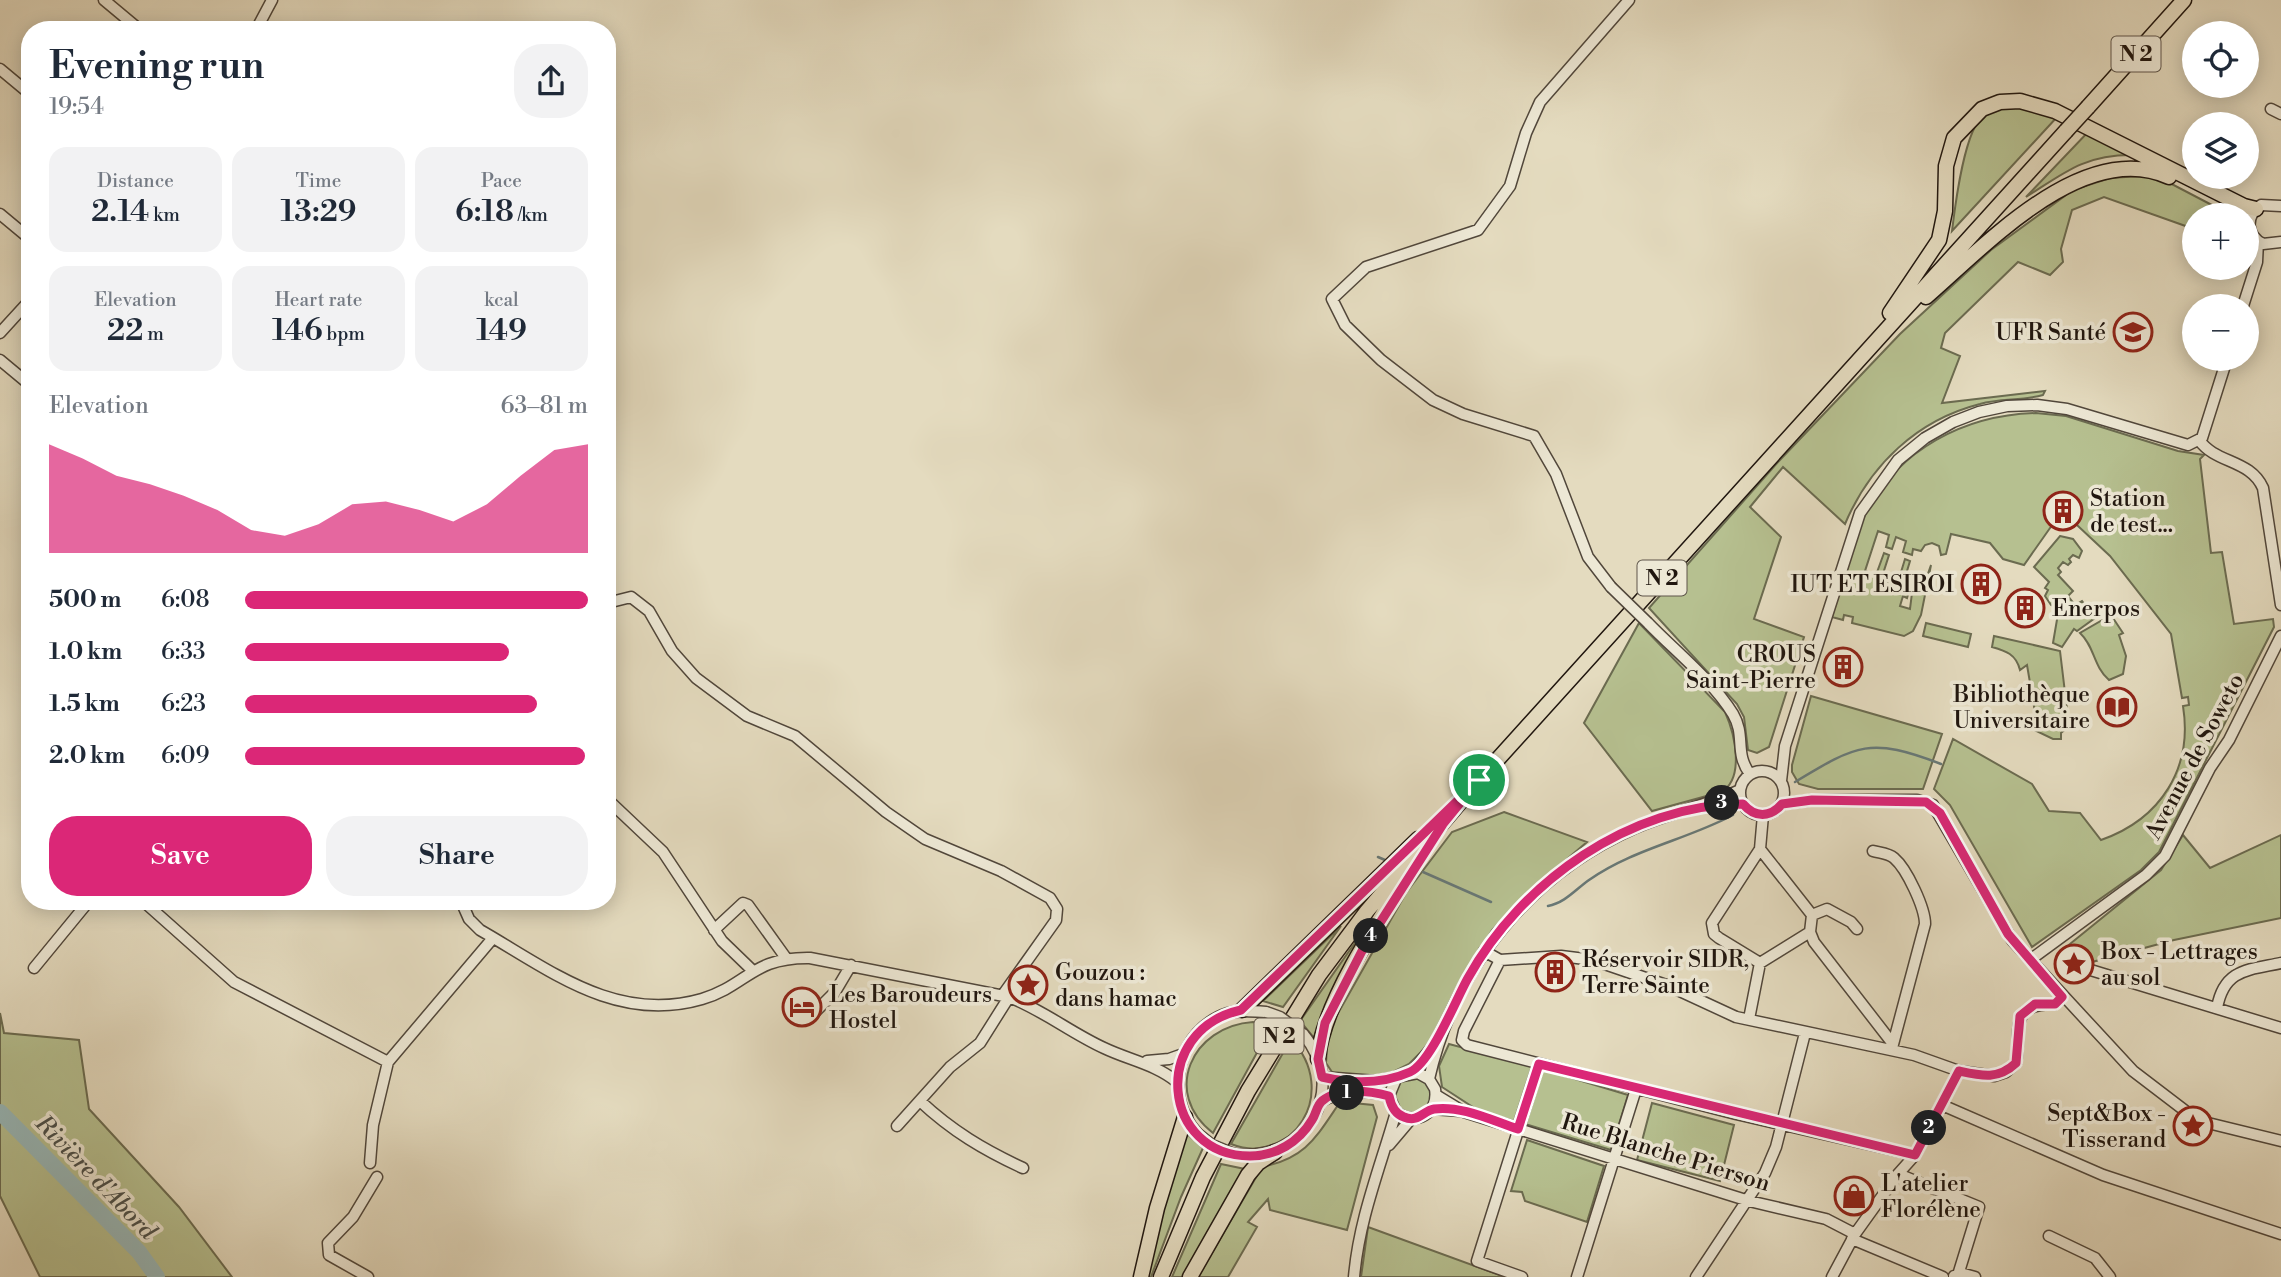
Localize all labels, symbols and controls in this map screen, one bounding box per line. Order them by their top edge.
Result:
map controls [2182,21,2259,371]
button: locate [2182,21,2259,98]
road number: N 2 [2112,36,2160,72]
text: Evening run [49,43,264,90]
button: share [514,44,588,118]
text: 19:54 [49,93,104,121]
button: layers [2182,112,2259,189]
text: Distance [97,169,174,193]
text: Time [296,169,341,193]
text: Pace [481,169,522,193]
text: 2.14 [91,193,149,231]
text: 13:29 [280,193,357,231]
text: 6:18 [455,193,514,231]
text: km [149,203,180,227]
text: /km [514,203,548,227]
button: + [2182,203,2259,280]
text: Elevation [94,288,177,312]
text: Heart rate [275,288,362,312]
text: kcal [484,288,519,312]
button: − [2182,294,2259,371]
school or university icon: UFR Santé [2112,311,2154,353]
text: 22 [107,312,143,350]
text: 146 [272,312,323,350]
text: 149 [476,312,527,350]
place label: UFR Santé [1995,319,2106,347]
text: m [143,322,164,346]
text: bpm [323,322,365,346]
text: Elevation [49,392,149,420]
text: 63–81 m [501,392,588,420]
place label: Station de test... [2090,485,2173,539]
building icon: Station de test... [2042,490,2084,532]
road number: N 2 [1638,560,1686,596]
building icon: IUT ET ESIROI [1960,563,2002,605]
place label: IUT ET ESIROI [1790,571,1954,599]
text: 500 m [49,586,121,614]
text: 6:08 [161,586,209,614]
building icon: Enerpos [2004,587,2046,629]
place label: Enerpos [2052,595,2140,623]
text: 1.0 km [49,638,122,666]
text: 6:33 [161,638,206,666]
place label: CROUS Saint-Pierre [1686,641,1816,695]
building icon: CROUS Saint-Pierre [1822,646,1864,688]
street label: Avenue de Soweto [2139,669,2250,845]
place label: Bibliothèque Universitaire [1952,681,2090,735]
library icon: Bibliothèque Universitaire [2096,686,2138,728]
text: 1.5 km [49,690,120,718]
text: 6:23 [161,690,206,718]
text: 2.0 km [49,742,125,770]
text: 6:09 [161,742,209,770]
pin [1449,750,1509,810]
icon: arrive [1460,761,1498,799]
pin: 3 [1704,786,1740,820]
text: 3 [1716,790,1727,814]
button: Save [49,816,312,896]
button: Share [326,816,588,896]
pin: 4 [1354,918,1388,954]
text: 4 [1364,923,1377,947]
place label: Box - Lettrages au sol [2100,938,2258,992]
place icon: Box - Lettrages au sol [2053,943,2095,985]
place label: Réservoir SIDR, Terre Sainte [1582,946,1749,1000]
building icon: Réservoir SIDR, Terre Sainte [1534,951,1576,993]
place label: Gouzou : dans hamac [1055,959,1177,1013]
place icon: Gouzou : dans hamac [1007,964,1049,1006]
place label: Les Baroudeurs Hostel [829,981,992,1035]
hotel icon: Les Baroudeurs Hostel [781,986,823,1028]
road number: N 2 [1254,1018,1304,1054]
pin: 1 [1330,1076,1364,1110]
text: 1 [1342,1080,1351,1104]
place label: Sept&Box - Tisserand [2047,1100,2166,1154]
place icon: Sept&Box - Tisserand [2172,1105,2214,1147]
street label: Rue Blanche Pierson [1558,1108,1774,1198]
water label: Rivière d'Abord [28,1109,163,1247]
pin: 2 [1912,1110,1946,1146]
text: 2 [1923,1115,1934,1139]
place label: L'atelier Florélène [1881,1170,1981,1224]
shop icon: L'atelier Florélène [1833,1175,1875,1217]

